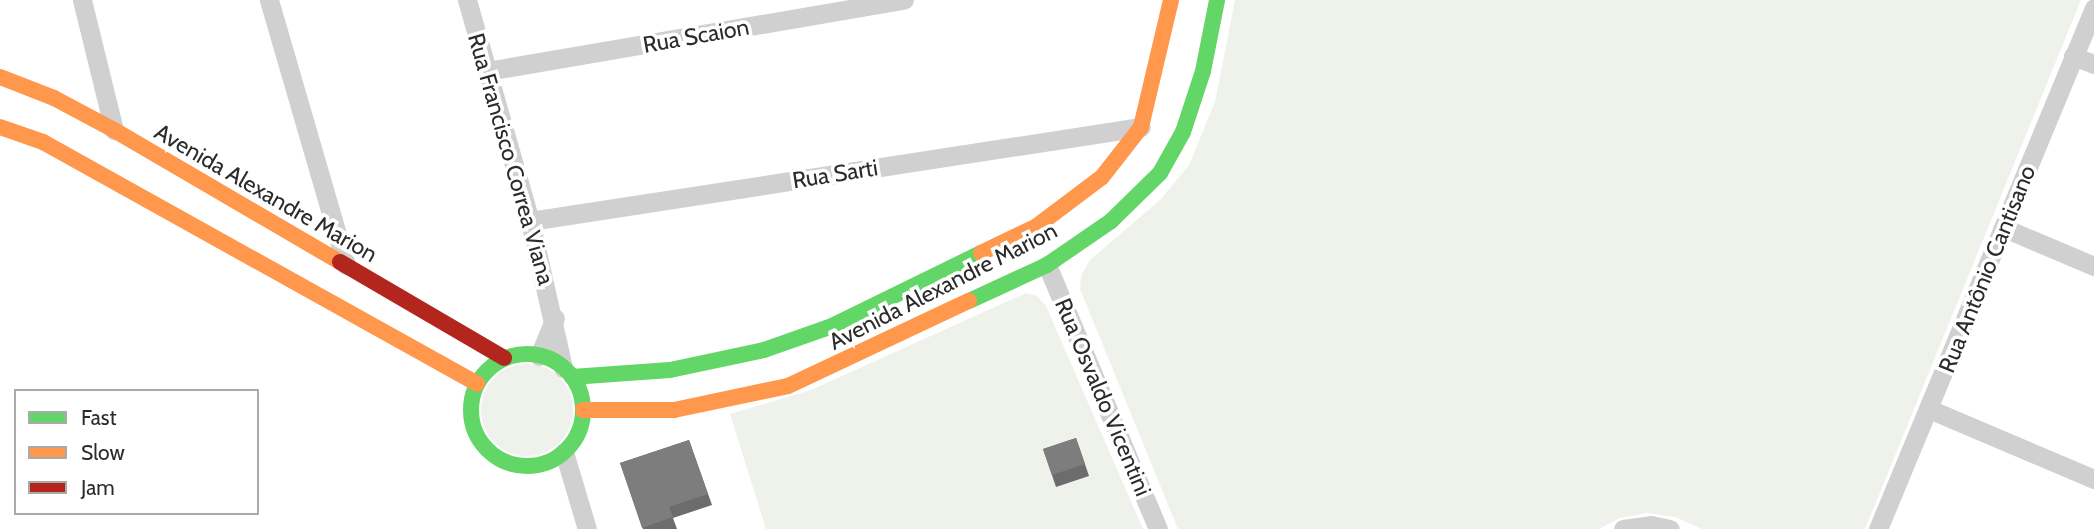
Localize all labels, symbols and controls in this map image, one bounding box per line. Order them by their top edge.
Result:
street label: Rua Scaion [641,13,751,59]
street label: Rua Francisco Correa Viana [462,30,560,288]
street label: Avenida Alexandre Marion [150,118,382,268]
street label: Rua Sarti [790,154,880,194]
street label: Rua Antônio Cantisano [1933,161,2041,377]
street label: Avenida Alexandre Marion [824,216,1062,356]
street label: Rua Osvaldo Vicentini [1049,294,1157,500]
legend [14,389,259,515]
text: Fast [81,405,117,430]
text: Slow [81,440,125,465]
text: Jam [81,475,115,500]

